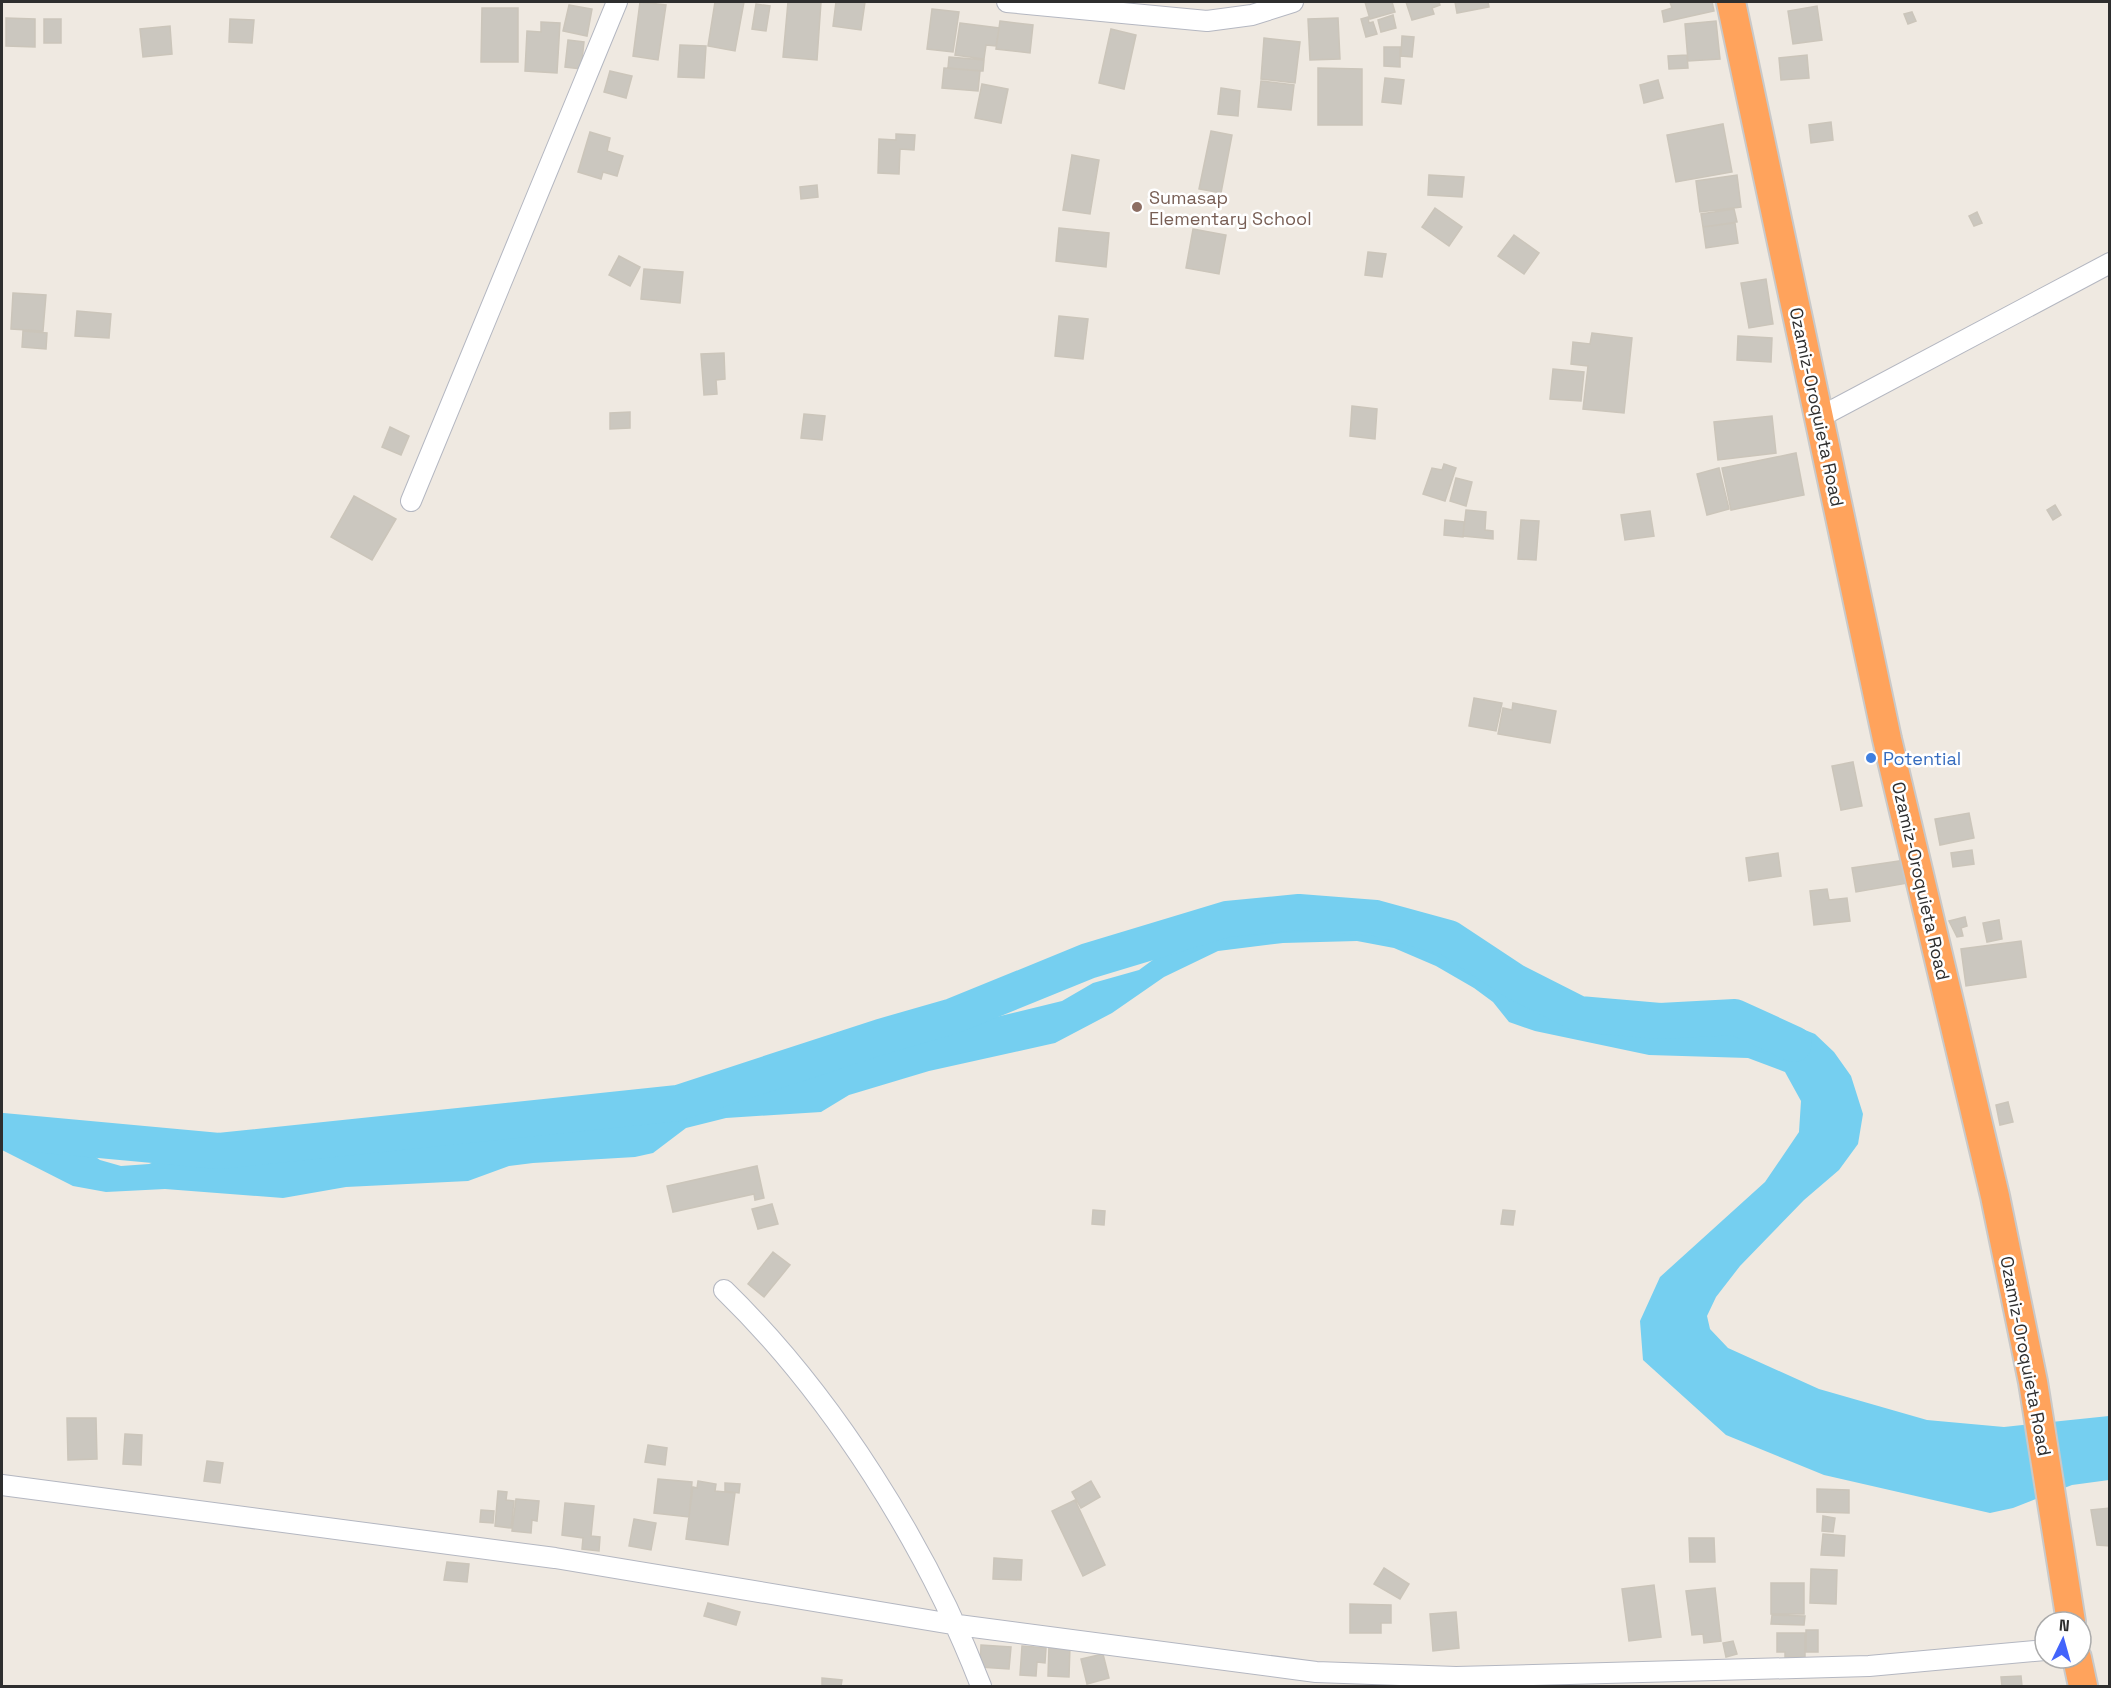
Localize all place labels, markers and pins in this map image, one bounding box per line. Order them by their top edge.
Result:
place label: Sumasap Elementary School [1149,186,1312,230]
marker: Sumasap Elementary School [1130,200,1144,214]
place label: Potential [1883,747,1961,770]
marker: Potential [1864,751,1878,765]

